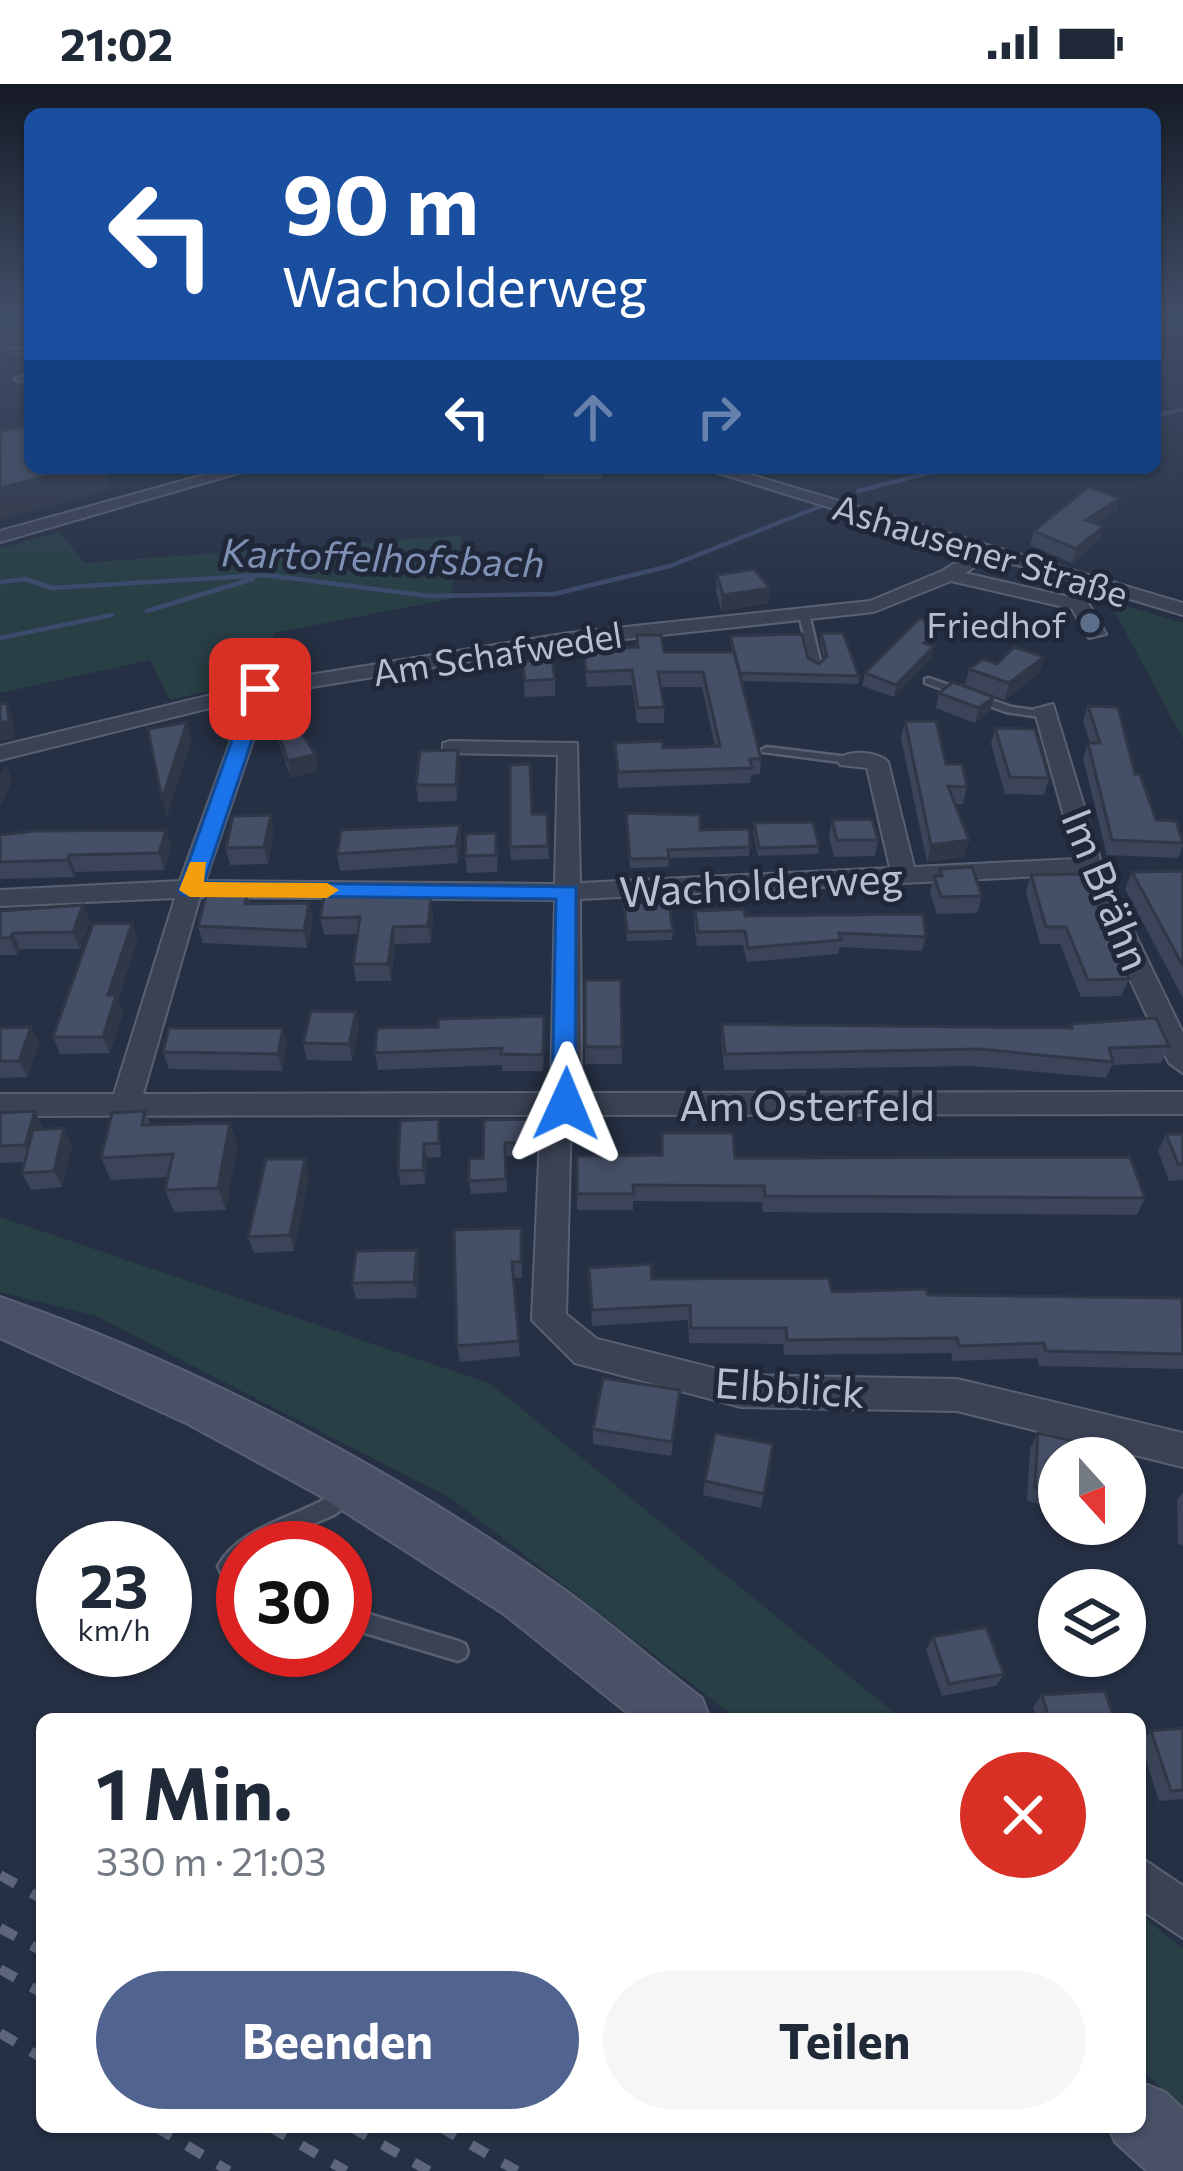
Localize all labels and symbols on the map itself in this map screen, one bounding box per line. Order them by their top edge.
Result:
street label: Ashausener Straße [828,483,1134,615]
water label: Kartoffelhofsbach [221,526,545,586]
place label: Friedhof [926,601,1067,645]
marker: Friedhof [1077,610,1103,636]
street label: Am Schafwedel [369,611,625,693]
pin [209,638,311,740]
street label: Im Brähn [1052,801,1164,977]
street label: Wacholderweg [618,850,904,916]
position arrow [503,1041,629,1167]
street label: Am Osterfeld [679,1078,935,1130]
street label: Elbblick [713,1355,867,1417]
north arrow [1038,1437,1146,1545]
speed limit sign: 30 [216,1521,372,1677]

